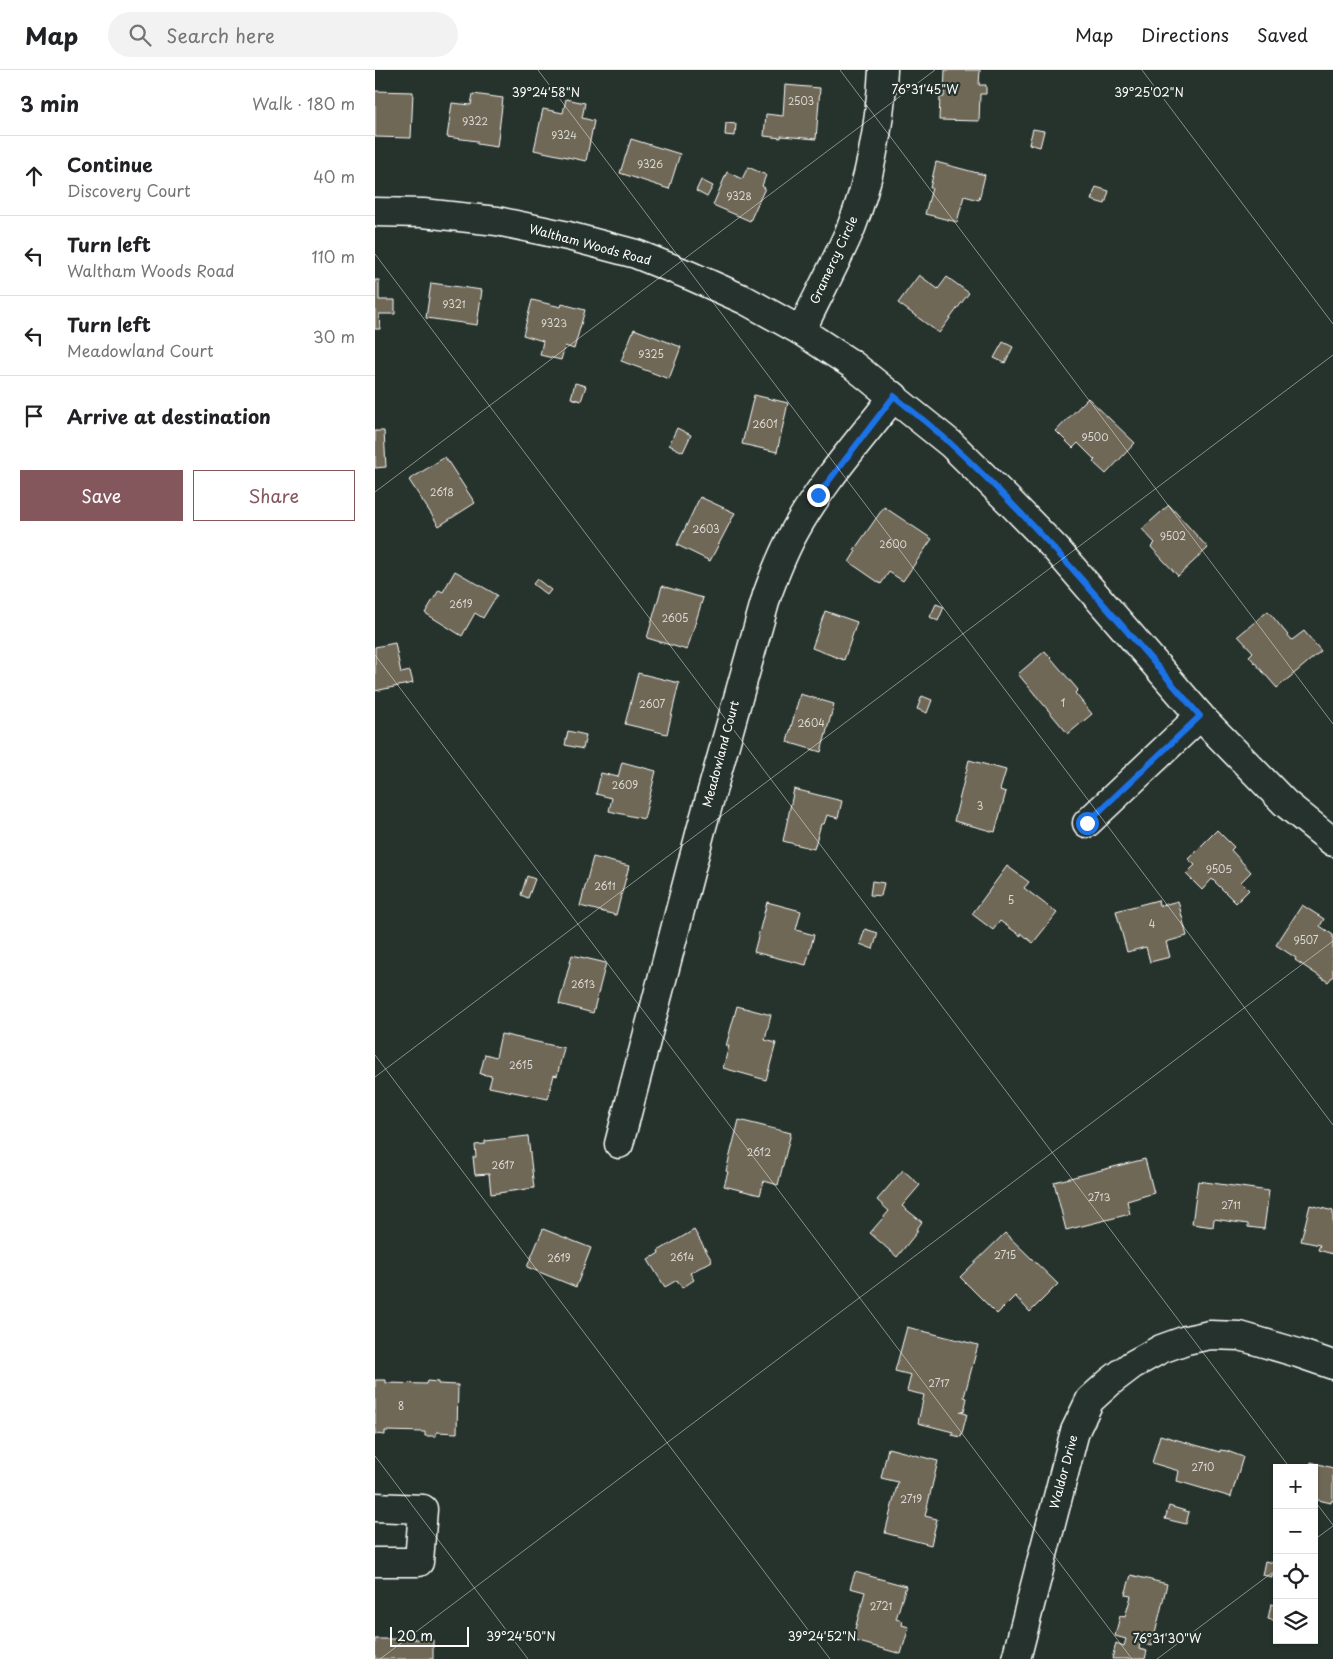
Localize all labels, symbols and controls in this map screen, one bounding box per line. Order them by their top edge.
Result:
search box [108,12,458,57]
text: Map [25,17,78,53]
icon: search [126,21,154,49]
text: Search here [166,21,275,49]
text: Map [1075,21,1113,48]
text: Directions [1141,21,1229,48]
text: Saved [1257,21,1308,48]
text: 76°31'45"W [892,80,959,98]
text: 39°24'58"N [512,83,580,101]
text: 39°25'02"N [1114,83,1184,101]
text: 3 min [20,87,79,119]
text: Walk · 180 m [252,91,355,115]
house number: 2503 [788,93,814,108]
house number: 9322 [462,113,488,128]
house number: 9324 [551,127,577,142]
text: Continue [67,150,153,178]
house number: 9326 [637,156,663,171]
icon: ahead [20,162,48,190]
text: 40 m [313,164,355,188]
text: Discovery Court [67,178,191,202]
house number: 9328 [726,188,752,203]
street label: Gramercy Circle [805,212,862,307]
street label: Waltham Woods Road [527,219,653,269]
text: Turn left [67,230,151,258]
icon: left [20,242,48,270]
text: 110 m [312,244,355,268]
text: Waltham Woods Road [67,258,235,282]
house number: 9321 [442,296,466,311]
text: Turn left [67,310,151,338]
house number: 9323 [541,315,567,330]
icon: left [20,322,48,350]
text: 30 m [313,324,355,348]
text: Meadowland Court [67,338,214,362]
house number: 9325 [638,346,664,361]
icon: arrive [20,402,48,430]
text: Arrive at destination [67,402,271,430]
house number: 2601 [752,416,778,431]
house number: 9500 [1081,429,1109,444]
button: Save [20,470,183,521]
button: Share [193,470,355,521]
house number: 2618 [430,484,454,499]
route end [807,484,830,507]
house number: 2603 [692,521,720,536]
house number: 9502 [1160,528,1186,543]
house number: 2600 [879,536,907,551]
house number: 2619 [449,596,473,611]
house number: 2605 [662,610,688,625]
house number: 1 [1061,695,1065,710]
house number: 2607 [639,696,666,711]
street label: Meadowland Court [697,698,743,809]
house number: 2604 [797,715,825,730]
house number: 2609 [612,777,638,792]
house number: 3 [977,798,983,813]
route start [1076,812,1099,835]
house number: 9505 [1206,861,1232,876]
house number: 2611 [594,878,616,893]
house number: 5 [1008,892,1014,907]
house number: 4 [1149,916,1156,931]
house number: 9507 [1293,932,1319,947]
house number: 2613 [571,976,595,991]
house number: 2615 [509,1057,533,1072]
house number: 2612 [747,1144,771,1159]
house number: 2617 [492,1157,515,1172]
house number: 2713 [1088,1189,1110,1204]
house number: 2711 [1221,1197,1241,1212]
house number: 2715 [994,1247,1016,1262]
house number: 2614 [670,1249,694,1264]
house number: 2619 [547,1250,571,1265]
house number: 2717 [928,1375,950,1390]
house number: 8 [398,1398,404,1413]
street label: Waldor Drive [1045,1433,1082,1511]
house number: 2710 [1192,1459,1214,1474]
map controls [1273,1464,1318,1644]
button: + [1273,1464,1318,1509]
house number: 2719 [900,1491,922,1506]
button: − [1273,1509,1318,1554]
button: locate [1273,1554,1318,1599]
house number: 2721 [870,1598,893,1613]
button: layers [1273,1599,1318,1644]
scale bar [390,1624,469,1647]
text: 20 m [397,1625,433,1646]
text: 39°24'50"N [486,1627,556,1645]
text: 39°24'52"N [788,1627,856,1645]
text: 76°31'30"W [1133,1629,1202,1647]

